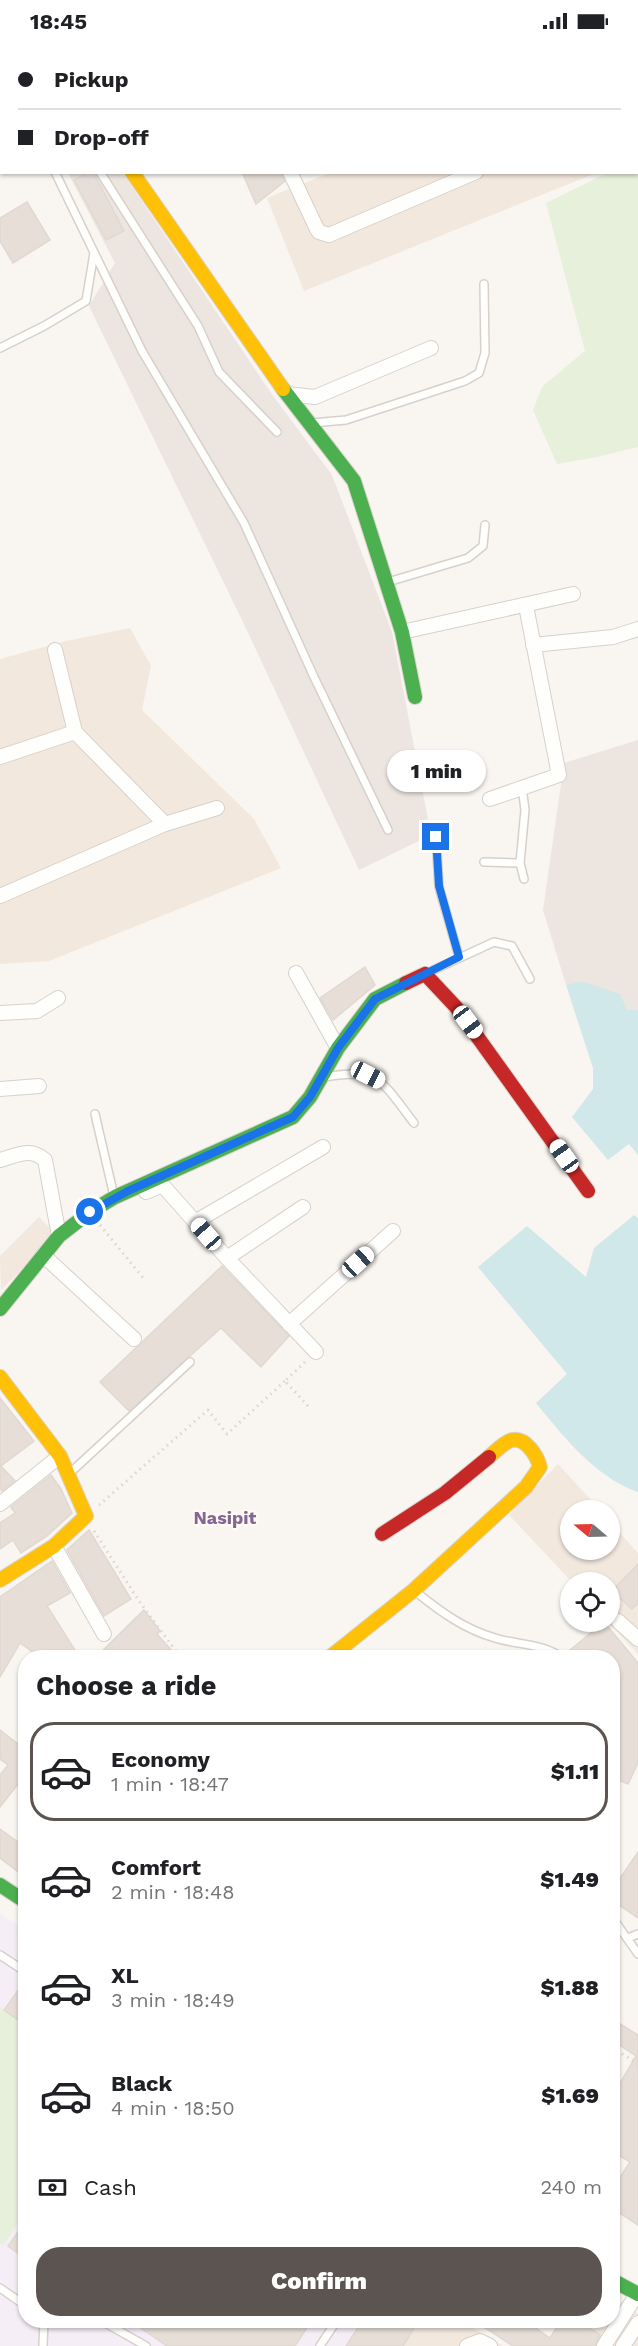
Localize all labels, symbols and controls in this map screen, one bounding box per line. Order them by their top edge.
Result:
text: 18:45 [30,9,87,34]
text: Pickup [54,67,129,92]
text: Drop-off [54,125,149,150]
callout: 1 min [386,750,486,792]
text: 1 min [411,759,462,783]
route end [422,823,449,850]
car [450,1002,486,1042]
car [348,1059,388,1091]
car [546,1136,582,1176]
route start [76,1198,103,1225]
car [187,1215,225,1253]
car [339,1243,377,1281]
north arrow [560,1500,620,1560]
map controls [560,1500,620,1632]
district label: Nasipit [194,1507,257,1528]
button: locate [560,1572,620,1632]
text: Choose a ride [36,1670,216,1702]
icon: car [39,1745,93,1799]
text: Economy [111,1747,210,1772]
text: $1.11 [551,1759,599,1784]
text: 1 min · 18:47 [111,1772,229,1796]
icon: car [39,1853,93,1907]
text: Comfort [111,1855,201,1880]
text: $1.49 [540,1867,599,1892]
text: 2 min · 18:48 [111,1880,235,1904]
icon: car [39,1961,93,2015]
text: XL [111,1963,139,1988]
text: $1.88 [541,1975,599,2000]
text: 3 min · 18:49 [111,1988,235,2012]
icon: car [39,2069,93,2123]
text: Black [111,2071,172,2096]
text: $1.69 [541,2083,599,2108]
text: 4 min · 18:50 [111,2096,235,2120]
icon: cash [36,2171,69,2204]
text: Cash [84,2175,137,2200]
text: 240 m [540,2175,602,2199]
button: Confirm [36,2247,602,2316]

